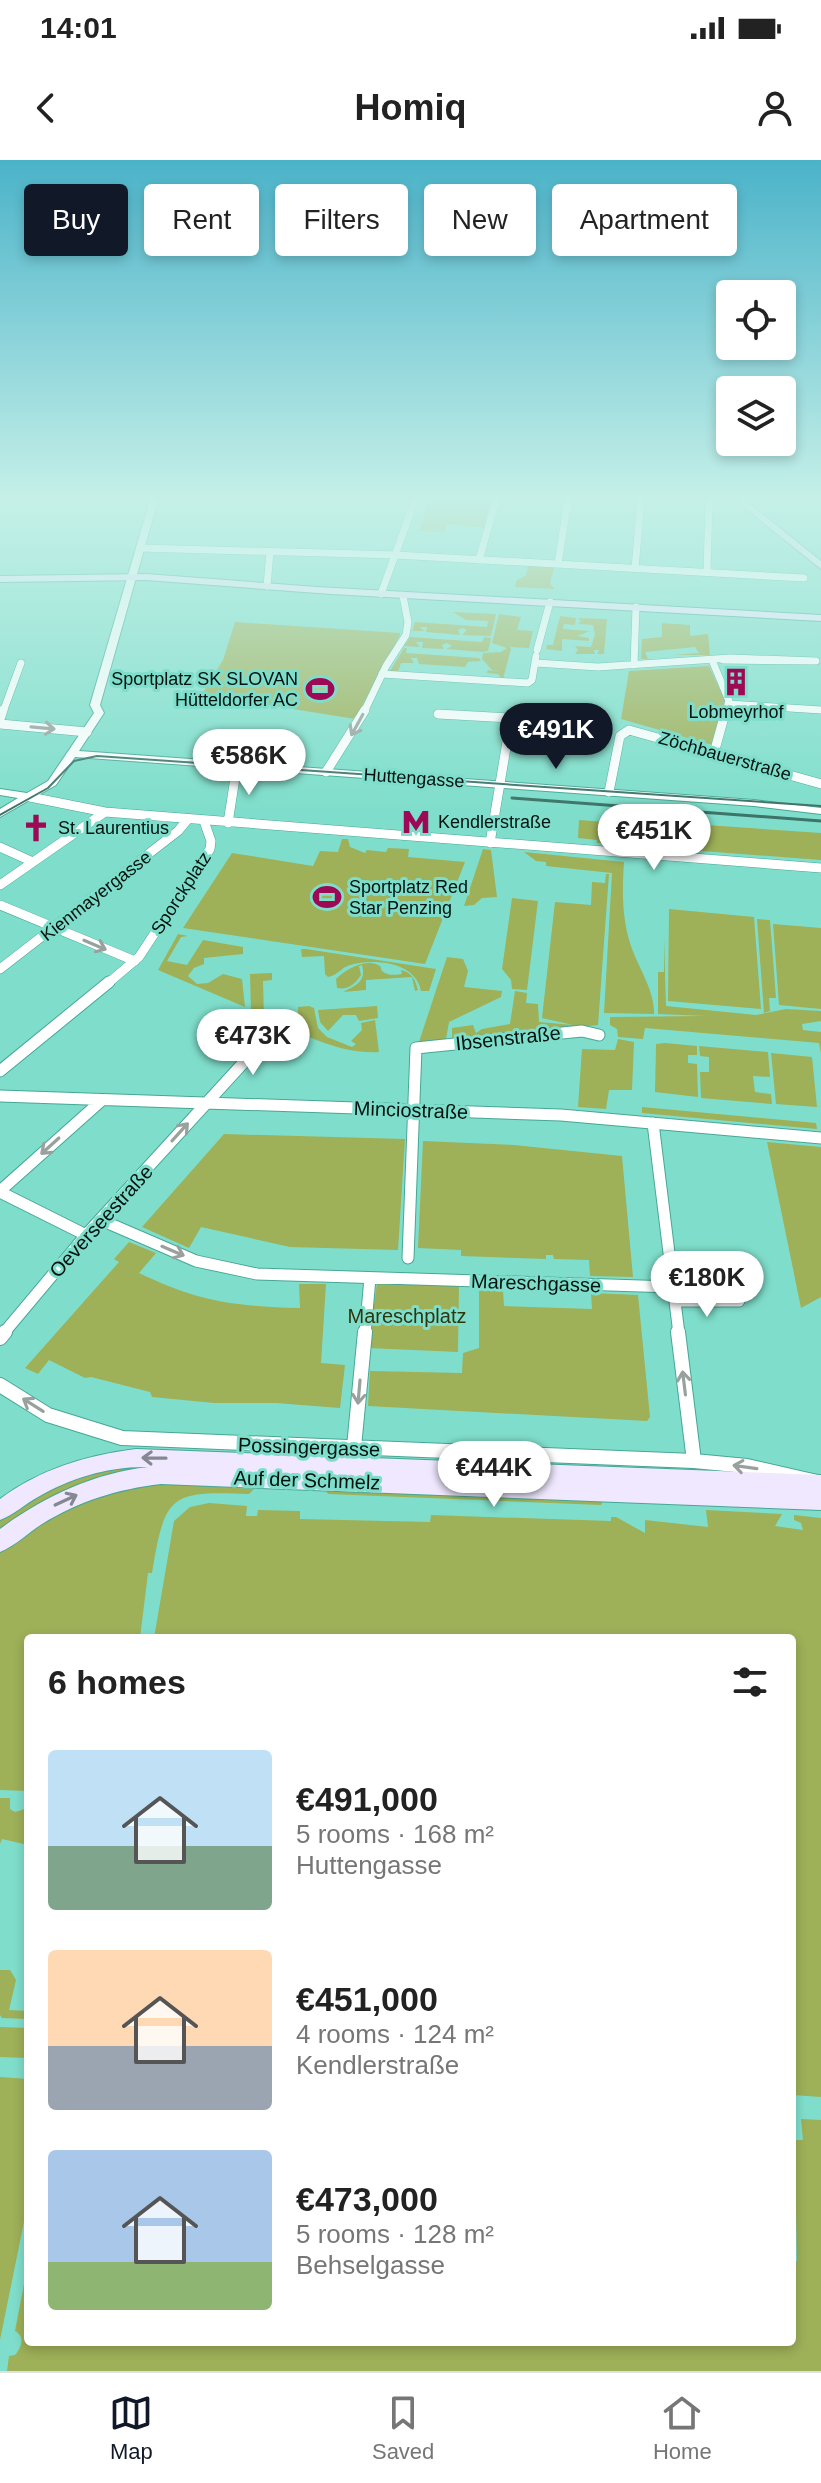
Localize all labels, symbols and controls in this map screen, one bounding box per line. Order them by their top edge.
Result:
text: 14:01 [40,11,117,44]
icon: back [24,86,68,130]
icon: person [753,86,797,130]
text: Homiq [355,87,467,128]
chip: Buy [24,184,128,256]
chip: Rent [144,184,259,256]
chip: Filters [275,184,408,256]
chip: New [424,184,536,256]
chip: Apartment [552,184,737,256]
map controls [716,280,796,456]
button: locate [716,280,796,360]
button: layers [716,376,796,456]
building icon: Lobmeyrhof [721,667,751,697]
place label: Sportplatz SK SLOVAN Hütteldorfer AC [111,669,298,710]
sports icon: Sportplatz SK SLOVAN Hütteldorfer AC [305,674,335,704]
place label: Lobmeyrhof [688,702,785,722]
pin: €491K [500,703,612,771]
one-way arrow [349,713,365,736]
text: €491K [518,714,594,744]
one-way arrow [29,721,56,736]
street label: Zöchbauerstraße [656,727,794,785]
pin: €586K [193,729,305,797]
text: €586K [211,740,287,770]
street label: Huttengasse [363,764,465,792]
pin: €451K [598,804,710,872]
metro station icon: Kendlerstraße [401,807,431,837]
place label: Kendlerstraße [438,812,551,832]
church icon: St. Laurentius [21,813,51,843]
text: €451K [616,815,692,845]
place label: St. Laurentius [58,818,169,838]
street label: Kienmayergasse [37,847,155,945]
street label: Sporckplatz [147,848,215,938]
place label: Sportplatz Red Star Penzing [349,877,468,918]
sports icon: Sportplatz Red Star Penzing [312,882,342,912]
one-way arrow [82,938,107,953]
pin: €473K [197,1009,309,1077]
text: €473K [215,1020,291,1050]
street label: Ibsenstraße [454,1022,562,1054]
street label: Minciostraße [353,1097,469,1123]
one-way arrow [171,1122,190,1142]
one-way arrow [41,1136,61,1154]
street label: Oeverseestraße [45,1160,157,1282]
one-way arrow [160,1244,185,1259]
pin: €180K [651,1251,763,1319]
text: €180K [669,1262,745,1292]
street label: Mareschgasse [471,1270,601,1296]
park label: Mareschplatz [348,1305,466,1327]
one-way arrow [677,1370,692,1397]
one-way arrow [351,1378,366,1405]
one-way arrow [22,1397,45,1413]
street label: Possingergasse [238,1434,380,1460]
pin: €444K [438,1441,550,1509]
one-way arrow [141,1451,168,1466]
text: €444K [456,1452,532,1482]
one-way arrow [733,1459,758,1474]
street label: Auf der Schmelz [233,1466,381,1494]
one-way arrow [53,1492,77,1507]
icon: filters [728,1660,772,1704]
text: 6 homes [48,1663,186,1701]
text: €491,000 [296,1780,438,1818]
icon: home [112,1782,208,1878]
text: 5 rooms · 168 m² [296,1819,494,1849]
text: Huttengasse [296,1850,442,1880]
text: €451,000 [296,1980,438,2018]
icon: home [112,1982,208,2078]
text: 4 rooms · 124 m² [296,2019,494,2049]
text: Kendlerstraße [296,2050,459,2080]
text: €473,000 [296,2180,438,2218]
icon: home [112,2182,208,2278]
text: 5 rooms · 128 m² [296,2219,494,2249]
text: Behselgasse [296,2250,445,2280]
tab: Map [109,2391,153,2465]
tab: Saved [372,2391,434,2465]
tab: Home [653,2391,712,2465]

